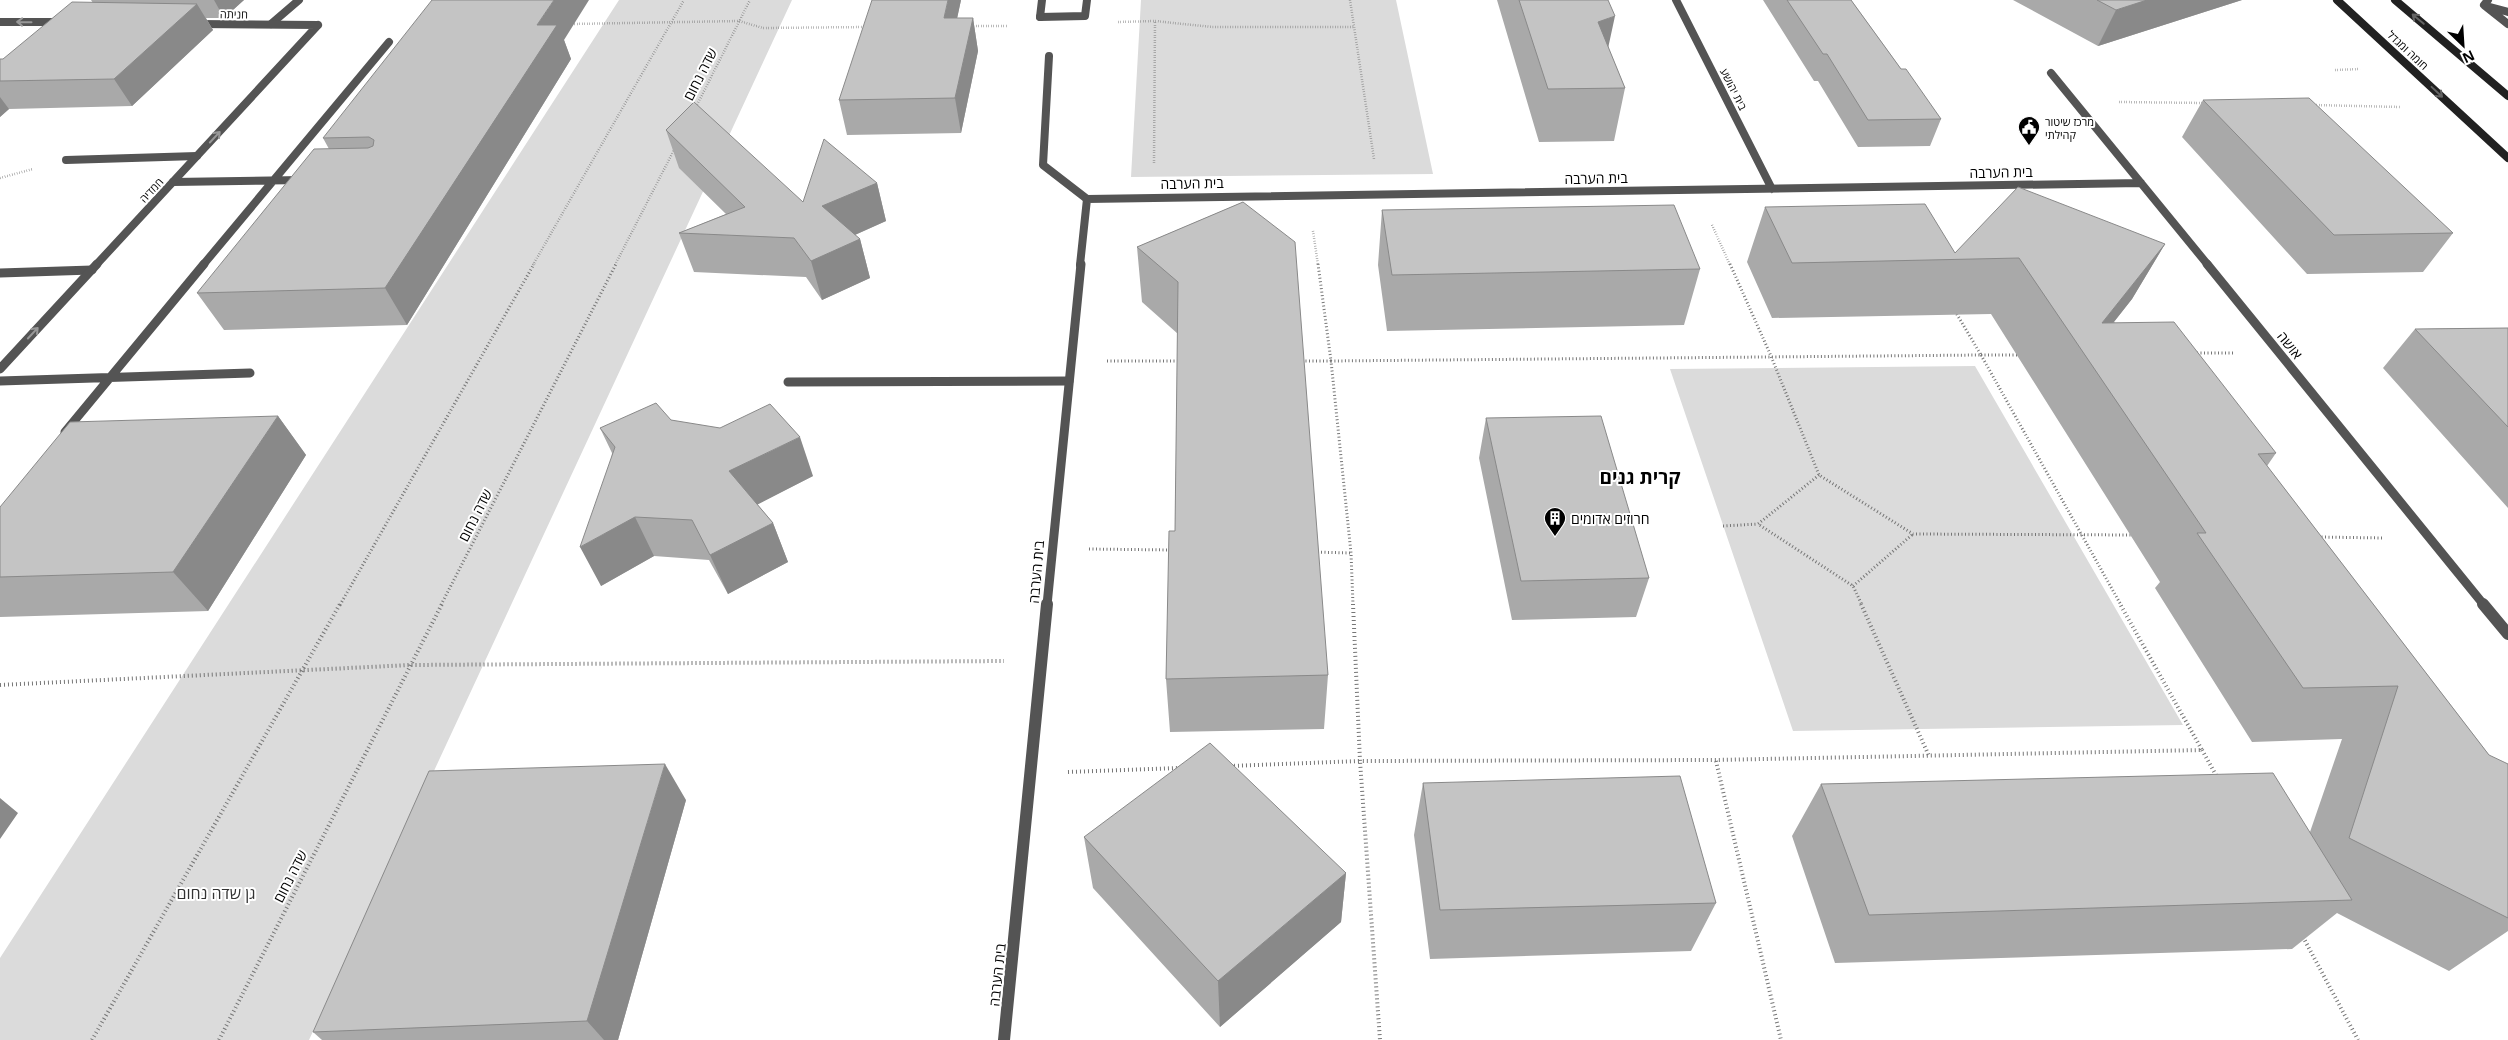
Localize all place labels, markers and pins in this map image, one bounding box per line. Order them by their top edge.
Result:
place label: מרכז שיטור קהילתי [2045,114,2094,142]
public building icon: מרכז שיטור קהילתי [2017,115,2041,146]
building icon: חרוזים אדומים [1543,506,1567,537]
place label: חרוזים אדומים [1571,509,1649,528]

